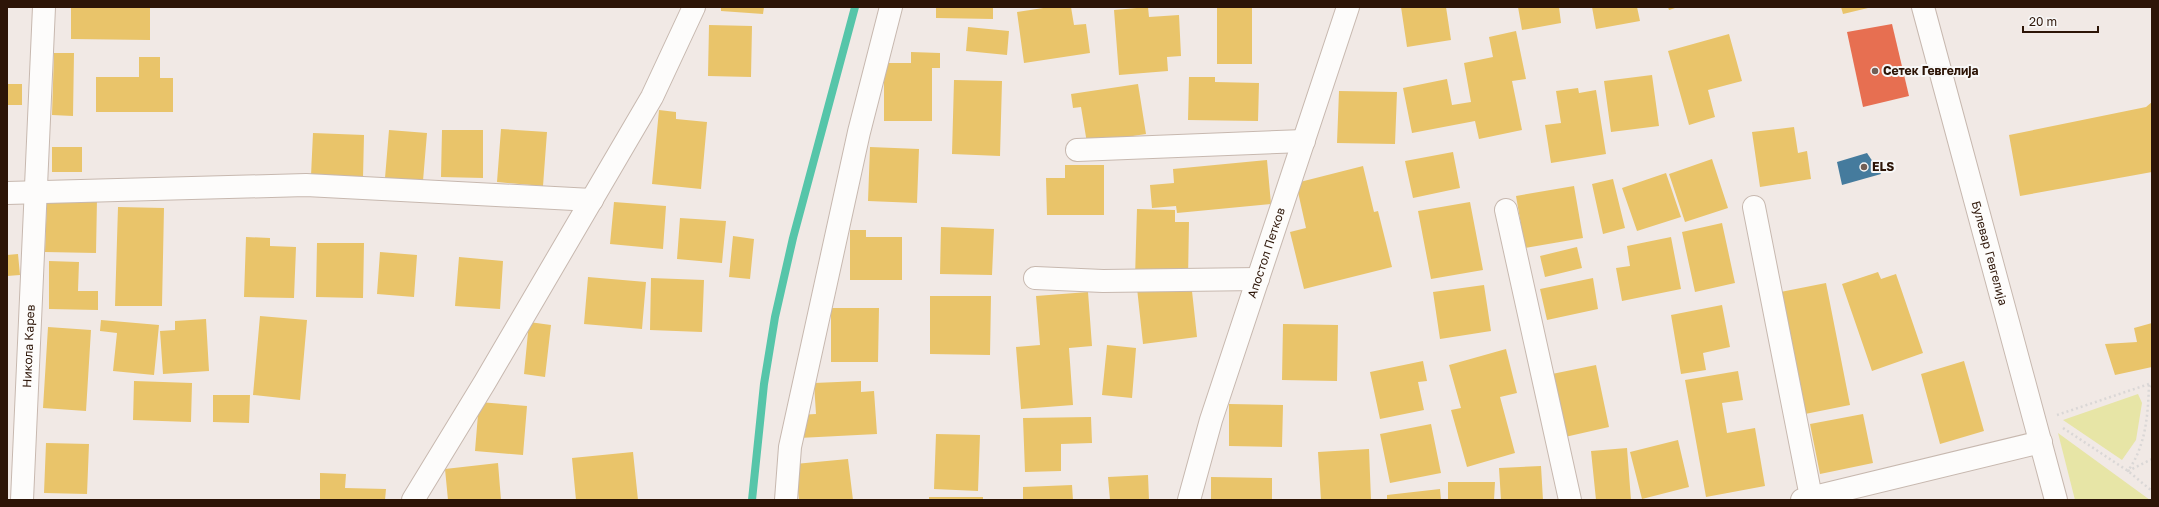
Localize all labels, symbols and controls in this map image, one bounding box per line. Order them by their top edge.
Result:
scale bar [2023,8,2098,34]
text: 20 m [2029,14,2057,29]
place label: Сетек Гевгелија [1883,63,1979,78]
marker: Сетек Гевгелија [1870,66,1880,76]
place label: ELS [1872,159,1894,174]
marker: ELS [1859,162,1869,172]
street label: Булевар Гевгелија [1969,199,2011,307]
street label: Апостол Петков [1244,205,1288,300]
street label: Никола Карев [19,304,38,388]

